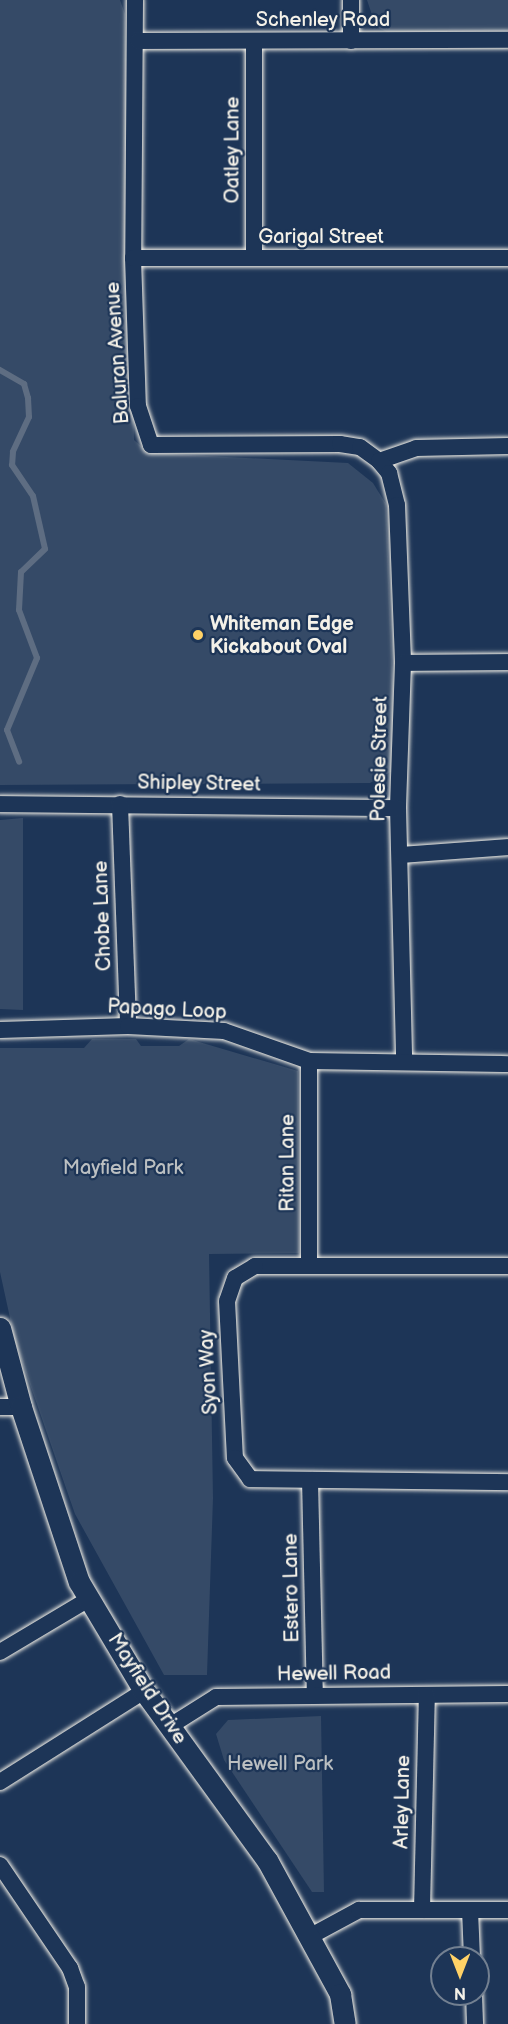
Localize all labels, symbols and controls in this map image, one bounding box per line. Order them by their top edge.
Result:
street label: Schenley Road [255,8,391,32]
street label: Oatley Lane [221,96,245,204]
street label: Garigal Street [258,225,384,249]
street label: Baluran Avenue [101,281,135,425]
place label: Whiteman Edge Kickabout Oval [210,612,354,659]
marker: Whiteman Edge Kickabout Oval [191,628,205,642]
street label: Polesie Street [367,696,393,822]
street label: Shipley Street [136,771,262,797]
street label: Chobe Lane [89,860,117,972]
street label: Papago Loop [107,995,227,1025]
street label: Ritan Lane [276,1114,300,1212]
park label: Mayfield Park [63,1156,183,1180]
street label: Syon Way [195,1328,223,1416]
street label: Estero Lane [279,1533,305,1643]
street label: Mayfield Drive [102,1629,192,1749]
street label: Hewell Road [277,1661,391,1687]
park label: Hewell Park [227,1752,333,1776]
street label: Arley Lane [390,1754,416,1850]
north arrow [430,1946,490,2006]
text: N [454,1983,466,2002]

